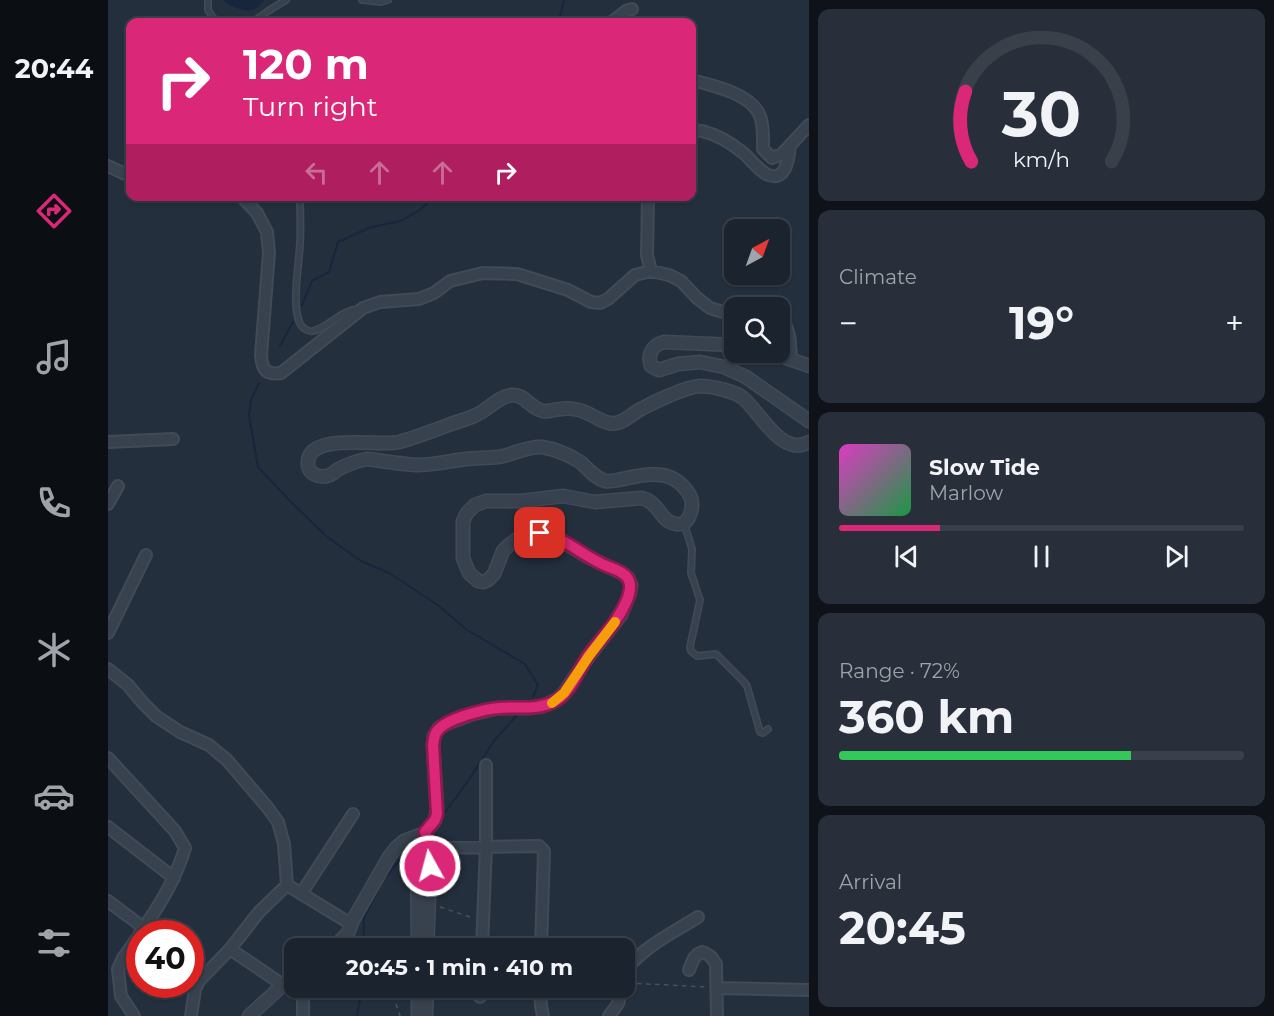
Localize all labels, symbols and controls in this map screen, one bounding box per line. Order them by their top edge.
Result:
text: 120 m [243,38,369,90]
icon: right [144,42,222,120]
text: 20:44 [15,52,93,85]
text: 30 [1001,76,1081,152]
text: Turn right [243,90,378,123]
text: km/h [1013,147,1070,173]
icon: left [300,156,333,189]
icon: ahead [363,156,396,189]
icon: ahead [426,156,459,189]
icon: right [489,156,522,189]
icon: directions [33,190,75,232]
north arrow [724,219,790,285]
map controls [724,219,790,363]
text: Climate [839,265,917,289]
text: 19° [1009,295,1074,350]
button: search [724,297,790,363]
text: − [839,303,858,343]
text: + [1225,303,1244,343]
icon: music [33,336,75,378]
text: Slow Tide [929,454,1040,481]
text: Marlow [929,481,1003,505]
icon: phone [33,482,75,524]
pin [514,507,565,558]
icon: arrive [523,516,556,549]
icon: previous [890,540,923,573]
icon: pause [1025,540,1058,573]
icon: next [1160,540,1193,573]
icon: climate [33,629,75,671]
text: Range · 72% [839,659,960,683]
text: 360 km [839,689,1014,744]
icon: car [33,775,75,817]
position arrow [398,834,462,898]
text: Arrival [839,870,902,894]
text: 20:45 [839,900,966,955]
speed limit sign: 40 [126,920,204,998]
icon: filters [33,922,75,964]
text: 20:45 · 1 min · 410 m [346,954,573,981]

